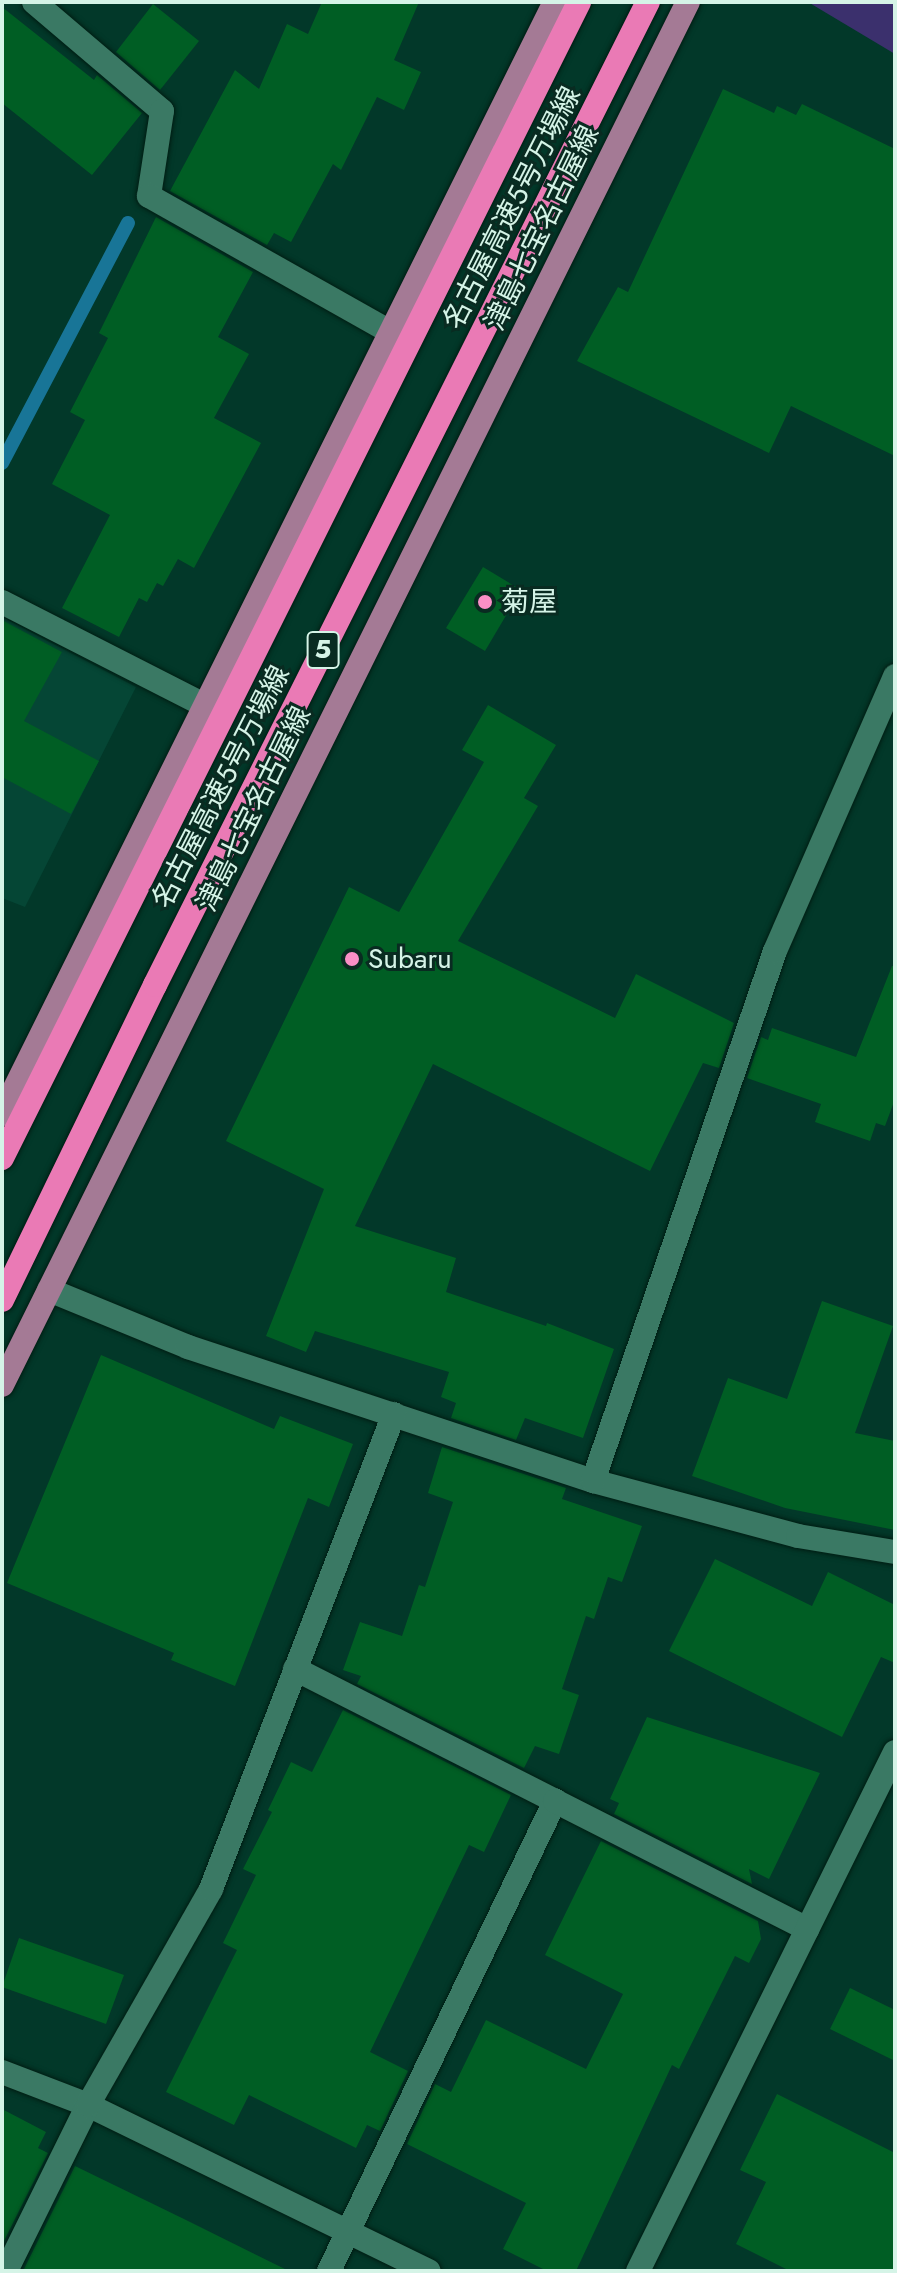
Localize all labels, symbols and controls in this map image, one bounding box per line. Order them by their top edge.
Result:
street label: 名古屋高速5号万場線 [436,81,588,335]
street label: 津島七宝名古屋線 [478,120,606,336]
place label: 菊屋 [501,585,557,619]
marker: 菊屋 [476,593,494,611]
road number: 5 [305,628,341,672]
street label: 名古屋高速5号万場線 [145,660,297,914]
street label: 津島七宝名古屋線 [190,701,318,917]
place label: Subaru [368,942,452,976]
marker: Subaru [343,950,361,968]

